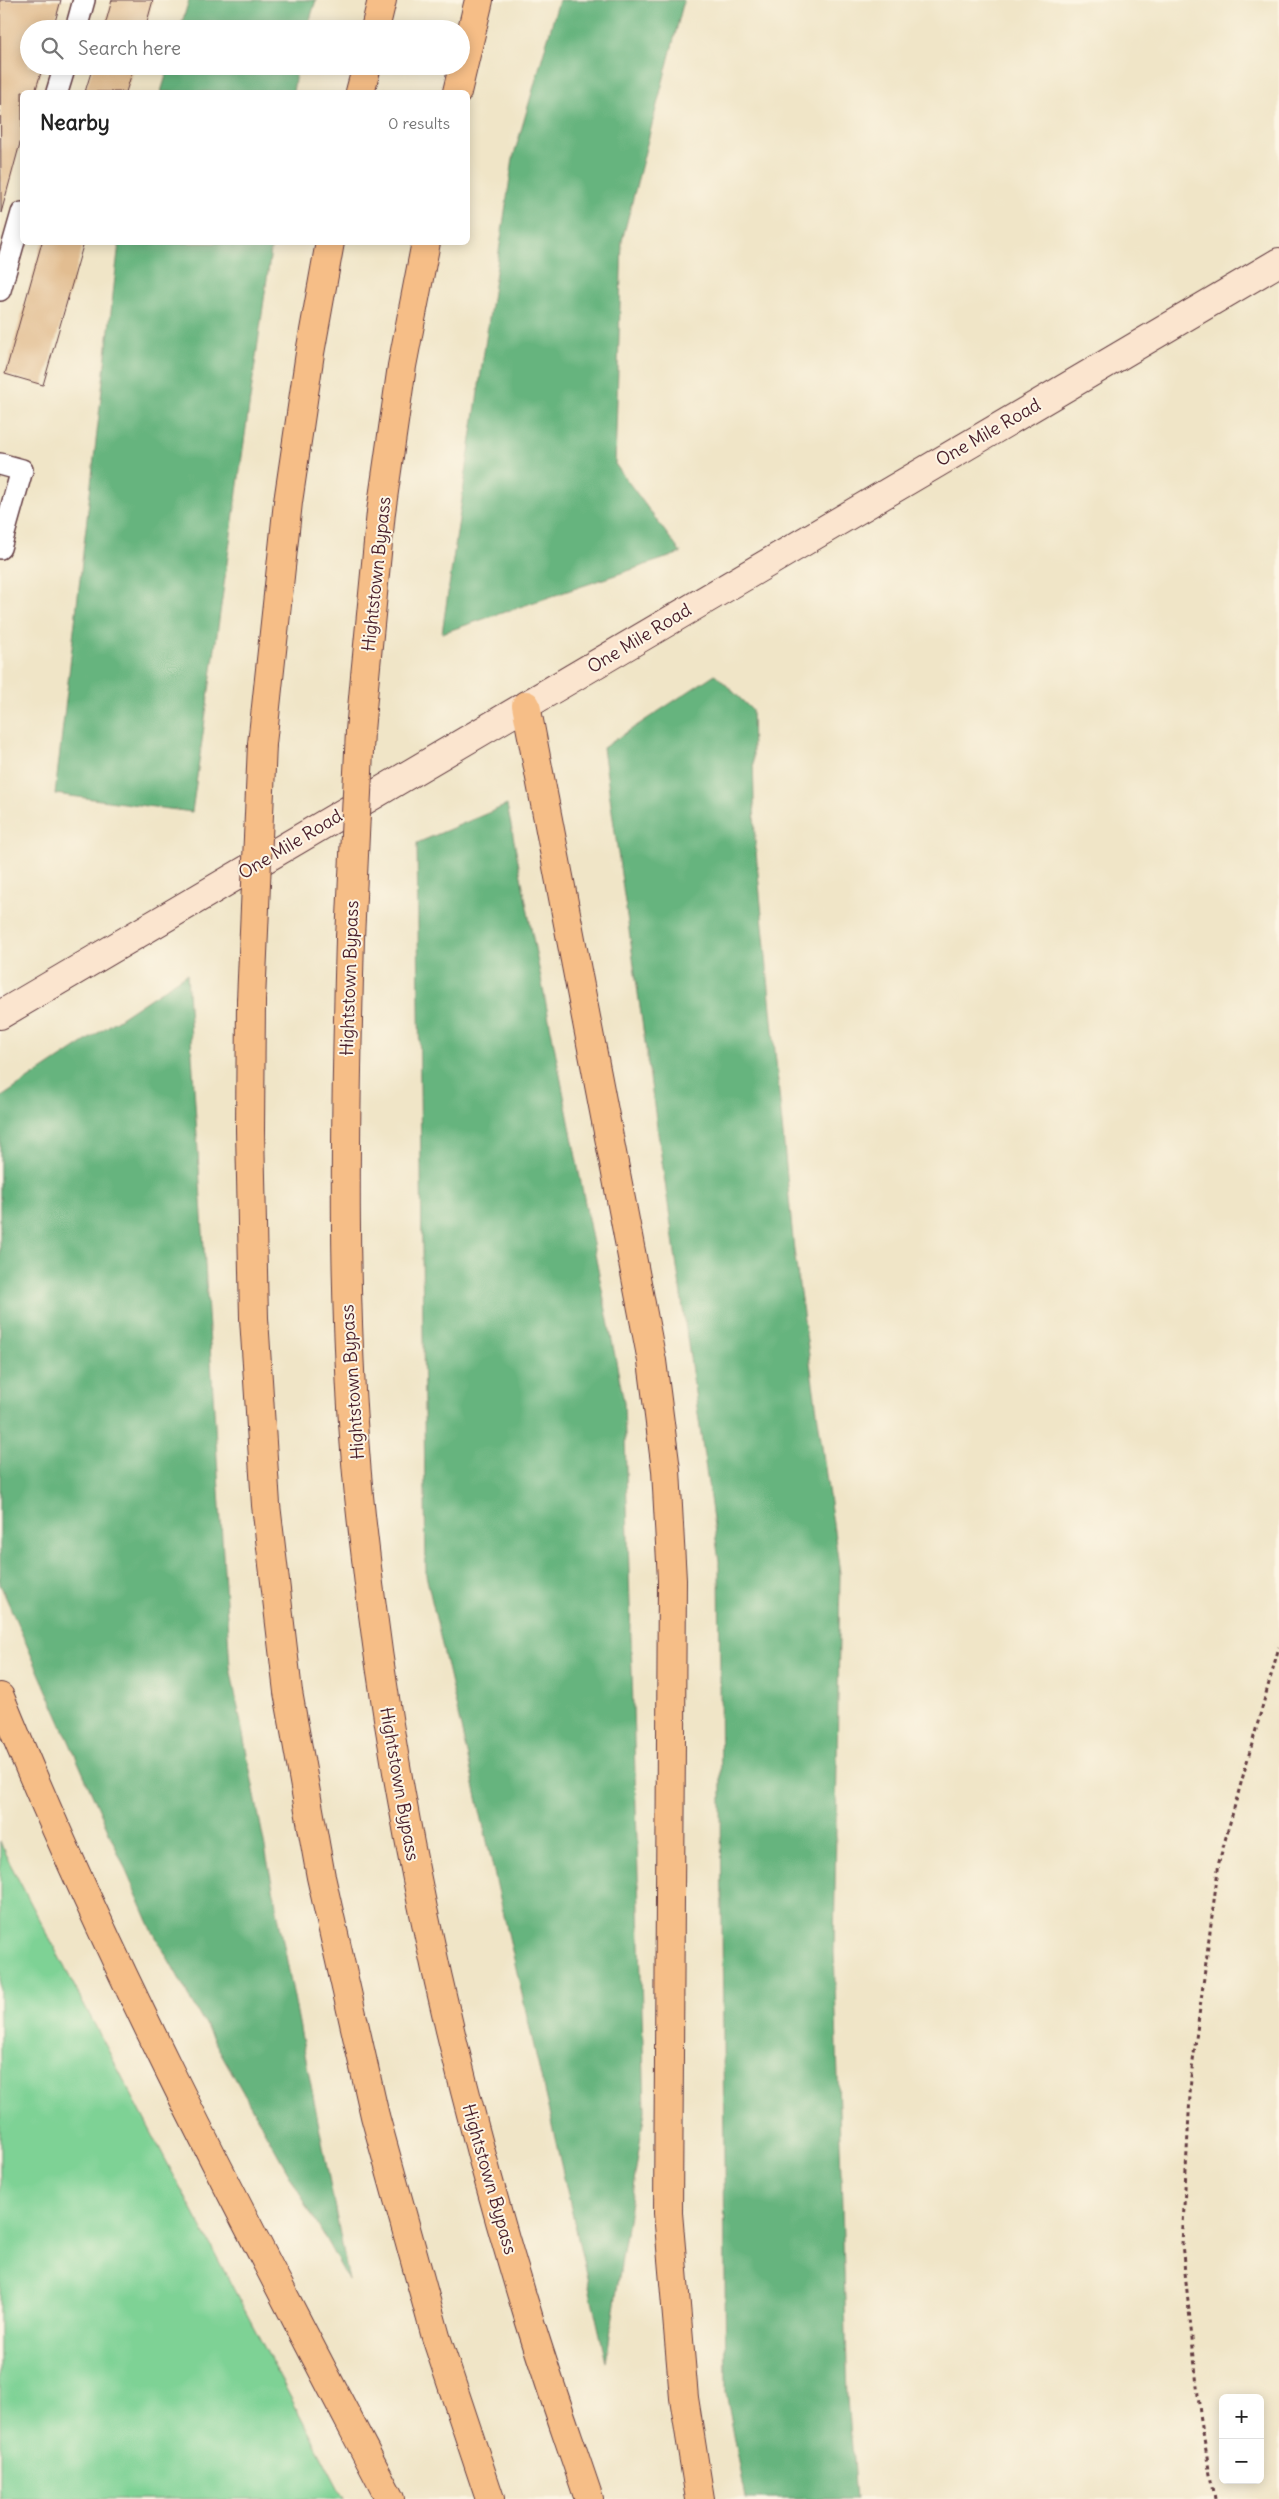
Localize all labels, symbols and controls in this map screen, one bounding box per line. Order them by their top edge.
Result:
search box [20,20,470,75]
icon: search [38,34,66,62]
text: Search here [78,36,181,60]
text: Nearby [40,109,110,136]
text: 0 results [388,113,450,133]
street label: One Mile Road [932,393,1045,471]
street label: Hightstown Bypass [356,495,396,653]
street label: One Mile Road [583,598,695,678]
street label: One Mile Road [234,804,346,884]
street label: Hightstown Bypass [335,900,363,1056]
street label: Hightstown Bypass [335,1304,369,1460]
street label: Hightstown Bypass [375,1705,425,1863]
street label: Hightstown Bypass [458,2101,522,2257]
map controls [1219,2394,1264,2484]
button: + [1219,2394,1264,2439]
button: − [1219,2439,1264,2484]

